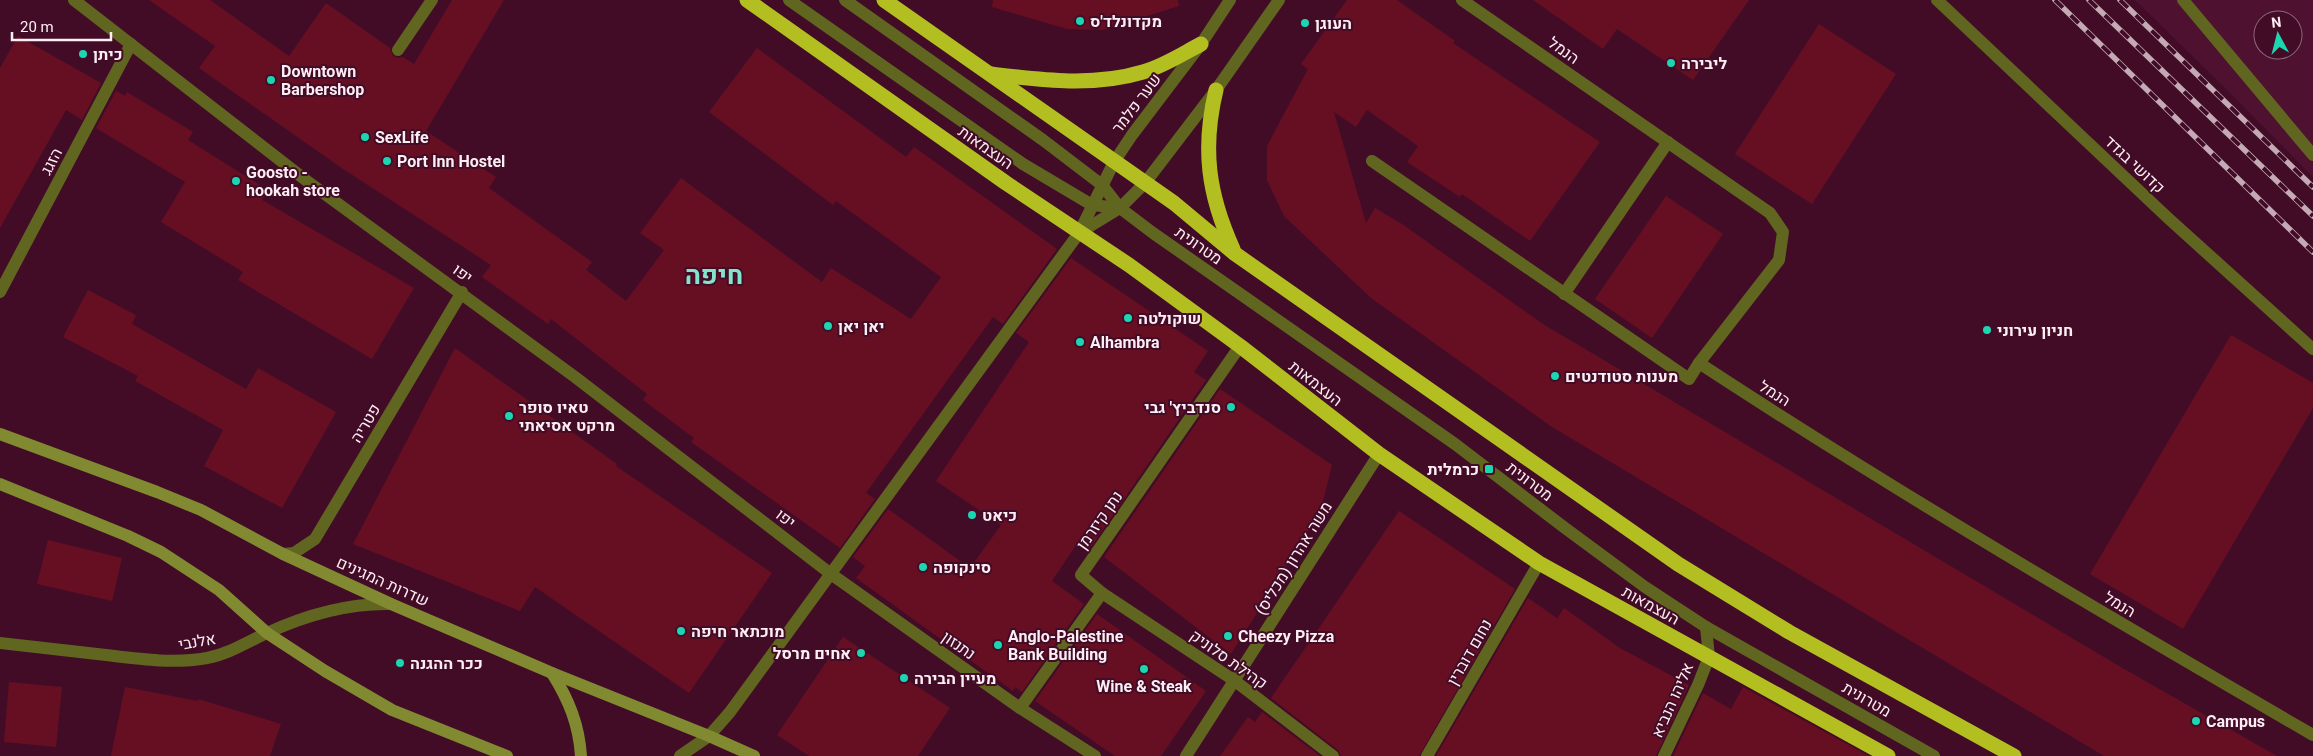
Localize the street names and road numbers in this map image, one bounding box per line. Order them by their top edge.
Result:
street label: הנמל [1545,33,1583,68]
street label: שער פלמר [1108,70,1165,137]
street label: העצמאות [955,122,1017,173]
street label: קדושי בגדד [2100,132,2169,197]
street label: הזגג [37,145,66,178]
street label: מטרונית [1171,222,1226,268]
street label: יפו [449,260,476,287]
street label: העצמאות [1285,357,1346,410]
street label: הנמל [1755,376,1794,410]
street label: פטריה [346,400,384,446]
street label: מטרונית [1503,458,1557,505]
street label: נתן קיזרמן [1072,487,1127,553]
street label: משה אהרון (מכליס) [1251,498,1336,618]
street label: יפו [772,505,799,532]
street label: שדרות המגינים [334,553,432,610]
street label: העצמאות [1619,582,1683,629]
street label: הנמל [2100,588,2139,621]
street label: נחום דוברין [1443,616,1496,689]
street label: קהילת סלוניק [1186,626,1271,693]
street label: נתנזון [938,627,979,664]
street label: אלנבי [177,629,217,654]
street label: אליהו הנביא [1647,660,1697,741]
street label: מטרונית [1839,678,1895,721]

